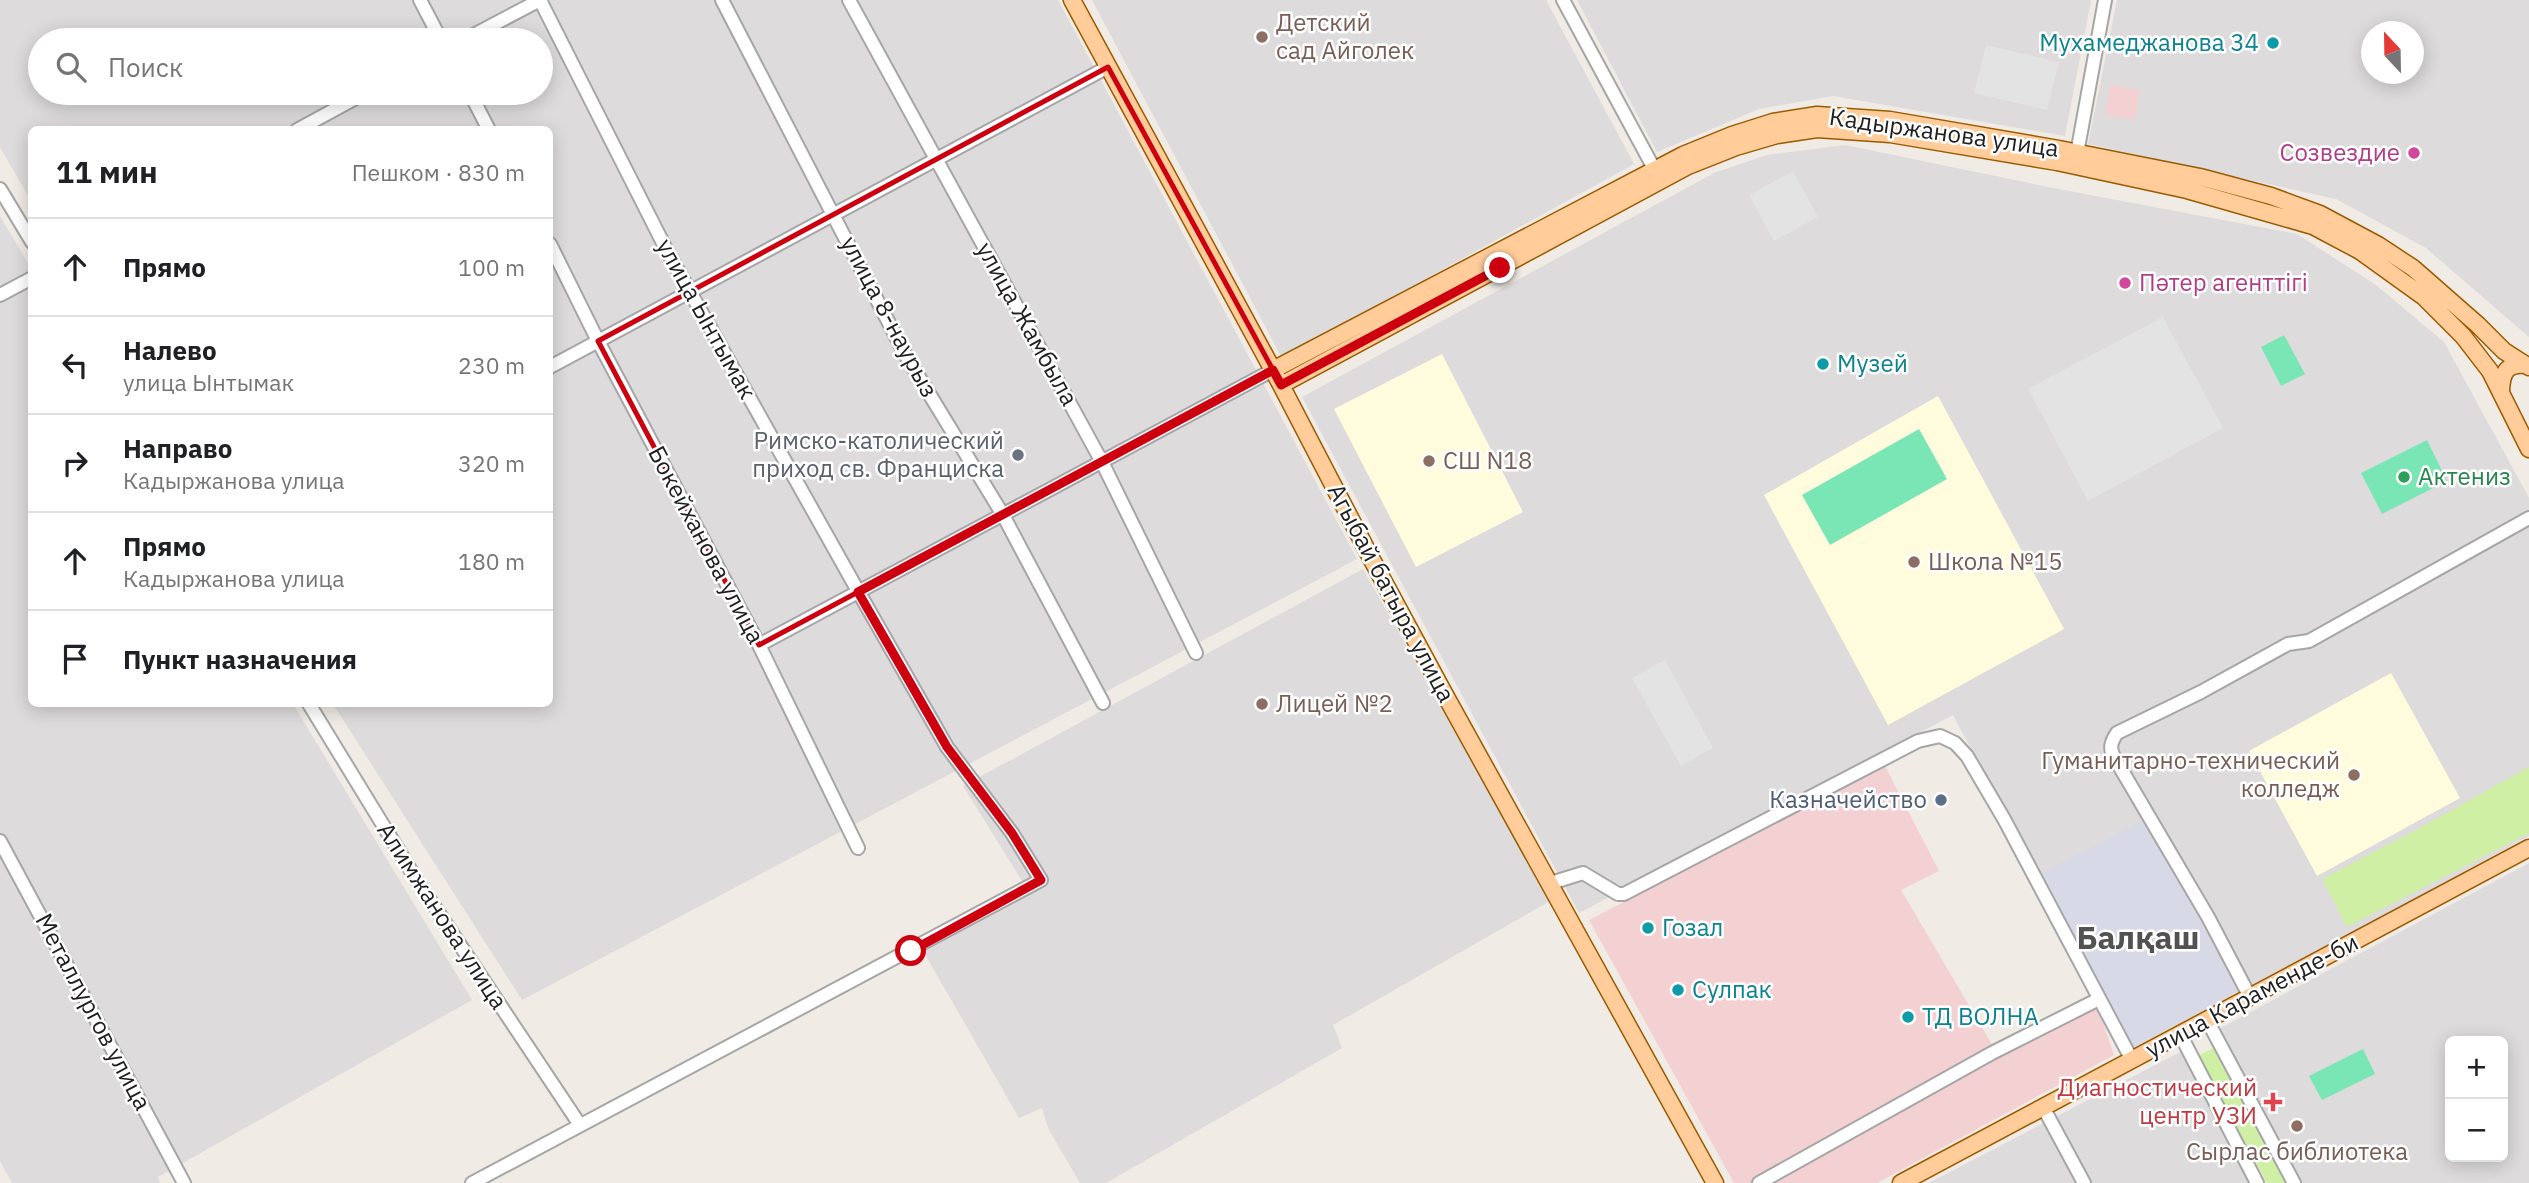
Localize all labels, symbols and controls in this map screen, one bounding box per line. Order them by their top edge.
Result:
place label: Детский сад Айголек [1276,6,1414,66]
north arrow [2361,21,2424,84]
place label: Мухамеджанова 34 [2039,26,2259,58]
search box [28,28,553,105]
marker: Детский сад Айголек [1254,29,1270,45]
marker: Мухамеджанова 34 [2265,35,2281,51]
icon: search [52,48,90,86]
text: Поиск [108,50,183,84]
street label: Кадыржанова улица [1827,100,2061,164]
place label: Созвездие [2280,136,2400,168]
marker: Созвездие [2406,145,2422,161]
text: 11 мин [56,152,158,191]
text: Пешком · 830 m [352,157,525,187]
street label: улица 8-наурыз [834,230,946,403]
street label: улица Ынтымак [650,233,764,404]
street label: улица Жамбыла [970,236,1086,411]
icon: ahead [56,248,94,286]
text: Прямо [123,250,206,284]
text: 100 m [458,252,525,282]
route end [1484,252,1515,283]
place label: Пәтер агенттігі [2139,266,2308,298]
marker: Пәтер агенттігі [2117,275,2133,291]
text: Налево [123,333,217,367]
icon: left [56,346,94,384]
place label: Музей [1837,347,1908,379]
text: 230 m [458,350,525,380]
marker: Музей [1815,356,1831,372]
text: улица Ынтымак [123,367,294,397]
place label: Римско-католический приход св. Франциска [752,424,1004,484]
text: Направо [123,431,232,465]
street label: Бокейханова улица [641,440,773,649]
icon: right [56,444,94,482]
place label: СШ N18 [1443,444,1532,476]
marker: Римско-католический приход св. Франциска [1010,447,1026,463]
text: 320 m [458,448,525,478]
marker: СШ N18 [1421,453,1437,469]
place label: Актениз [2418,460,2511,492]
text: Кадыржанова улица [123,465,345,495]
marker: Актениз [2396,469,2412,485]
street label: Агыбай батыра улица [1321,478,1463,707]
text: Прямо [123,529,206,563]
icon: ahead [56,542,94,580]
place label: Школа №15 [1928,545,2063,577]
text: 180 m [458,546,525,576]
marker: Школа №15 [1906,554,1922,570]
text: Кадыржанова улица [123,563,345,593]
icon: arrive [56,640,94,678]
text: Пункт назначения [123,642,357,676]
place label: Лицей №2 [1276,687,1393,719]
marker: Лицей №2 [1254,696,1270,712]
place label: Гуманитарно-технический колледж [2041,744,2340,804]
marker: Гуманитарно-технический колледж [2346,767,2362,783]
place label: Казначейство [1769,783,1927,815]
marker: Казначейство [1933,792,1949,808]
street label: Алимжанова улица [370,816,515,1015]
street label: Металлургов улица [28,908,159,1116]
place label: Гозал [1662,911,1723,943]
district label: Балқаш [2076,916,2200,958]
marker: Гозал [1640,920,1656,936]
street label: улица Караменде-би [2140,925,2363,1065]
route start [895,935,926,966]
place label: Сулпак [1692,973,1772,1005]
marker: Сулпак [1670,982,1686,998]
place label: ТД ВОЛНА [1922,1000,2039,1032]
marker: ТД ВОЛНА [1900,1009,1916,1025]
map controls [2445,1036,2508,1162]
button: + [2445,1036,2508,1099]
place label: Диагностический центр УЗИ [2057,1071,2257,1131]
marker: Диагностический центр УЗИ [2263,1092,2283,1112]
button: − [2445,1099,2508,1162]
marker: Сырлас библиотека [2289,1118,2305,1134]
place label: Сырлас библиотека [2186,1135,2408,1167]

